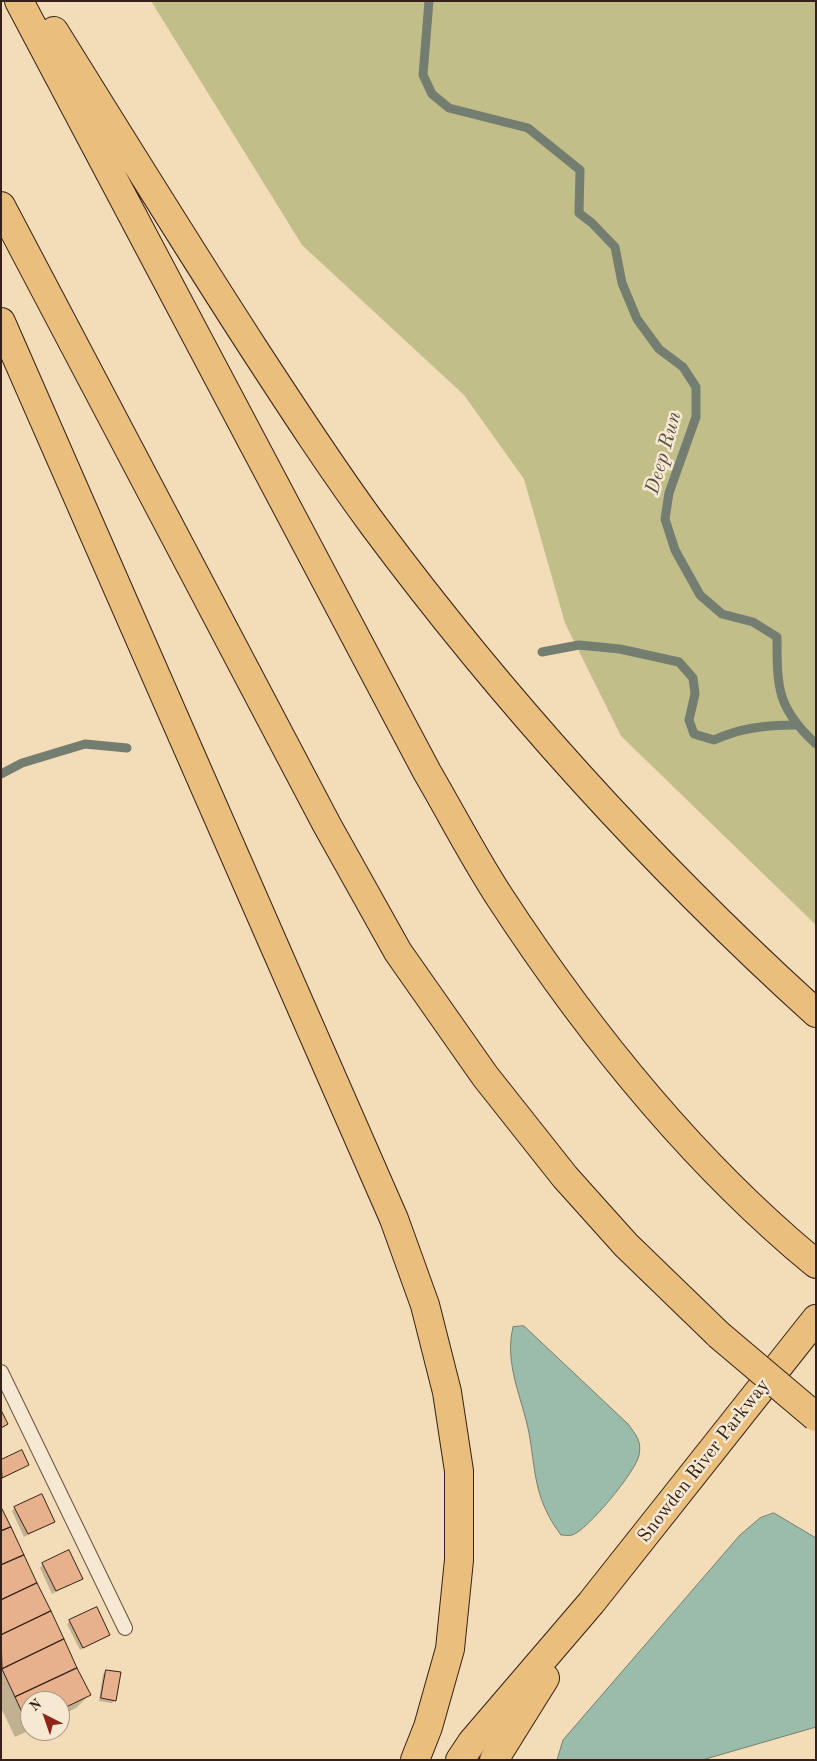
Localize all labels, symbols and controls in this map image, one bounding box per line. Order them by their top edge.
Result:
water label: Deep Run [641,409,687,497]
street label: Snowden River Parkway [633,1375,775,1547]
north arrow [20,1691,70,1741]
text: N [27,1697,44,1714]

